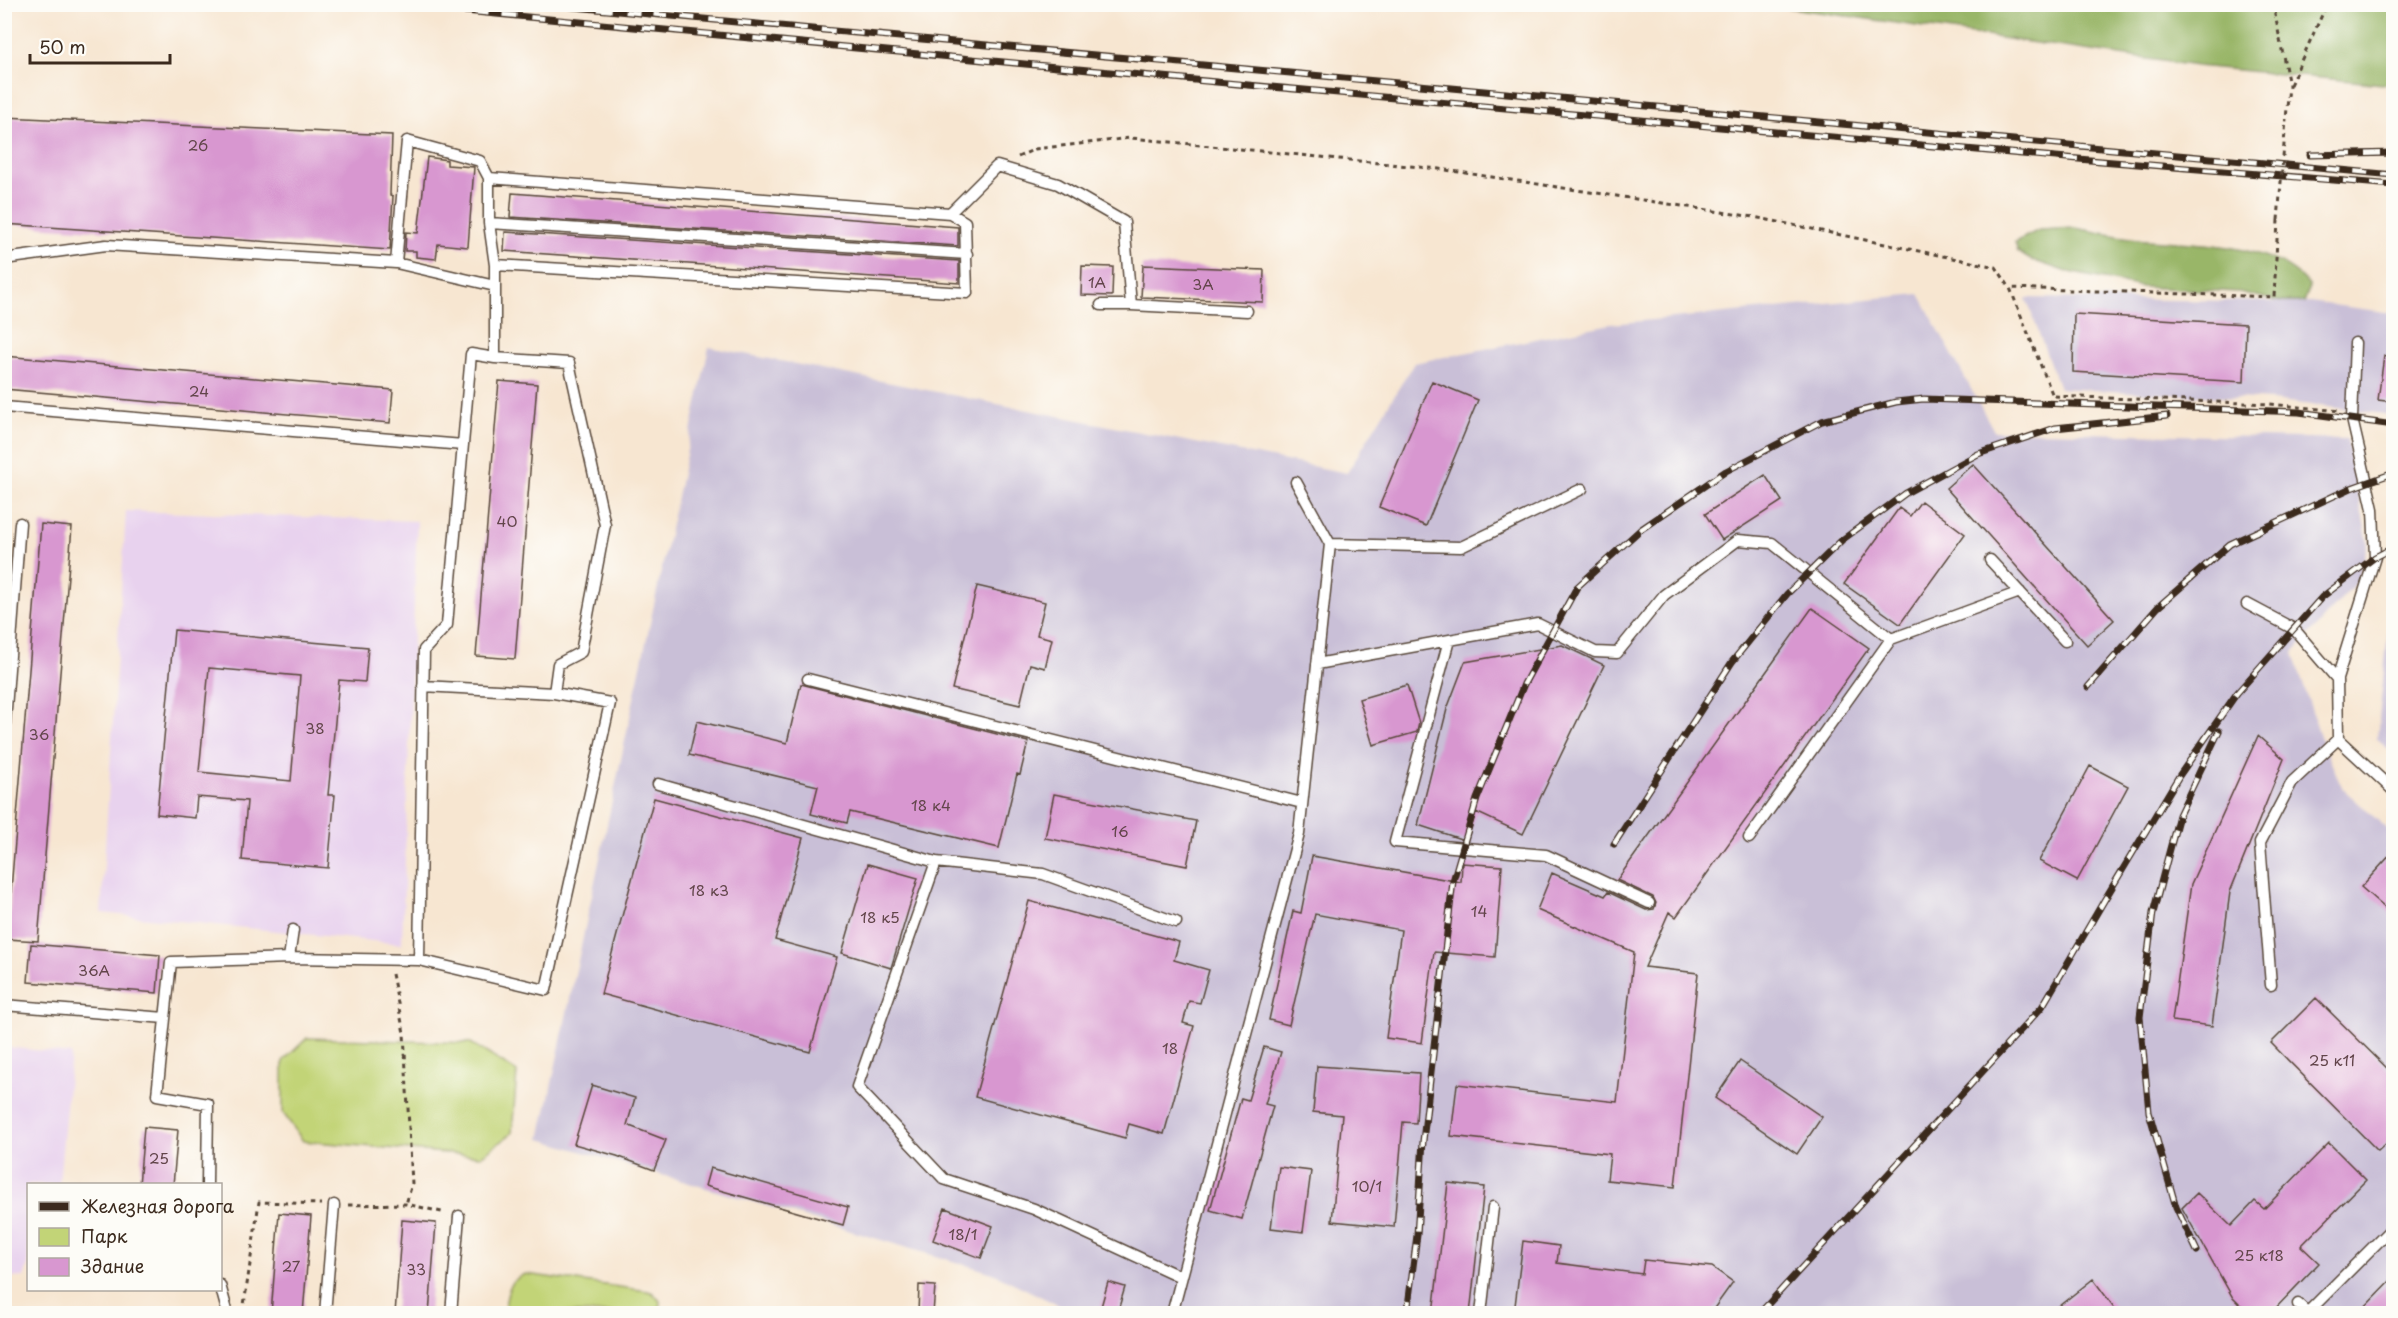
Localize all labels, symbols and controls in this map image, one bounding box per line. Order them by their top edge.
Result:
scale bar [30,27,170,65]
text: 50 m [39,33,86,60]
house number: 26 [188,133,208,156]
house number: 1А [1088,270,1106,293]
house number: 3А [1192,272,1214,295]
house number: 24 [189,379,209,402]
house number: 40 [497,509,517,532]
house number: 38 [305,716,325,739]
house number: 36 [29,722,49,745]
house number: 18 к4 [911,793,951,816]
house number: 16 [1111,819,1129,842]
house number: 18 к3 [689,878,729,901]
house number: 14 [1471,899,1487,922]
house number: 18 к5 [860,905,900,928]
house number: 36А [78,958,110,981]
house number: 18 [1162,1036,1178,1059]
house number: 25 к11 [2309,1048,2355,1071]
house number: 25 [149,1146,169,1169]
house number: 10/1 [1352,1174,1382,1197]
legend [27,1183,222,1291]
text: Железная дорога [81,1192,235,1219]
text: Парк [81,1222,128,1249]
house number: 18/1 [949,1222,978,1245]
house number: 25 к18 [2234,1243,2284,1266]
text: Здание [81,1252,144,1279]
house number: 27 [282,1254,301,1277]
house number: 33 [406,1257,426,1280]

